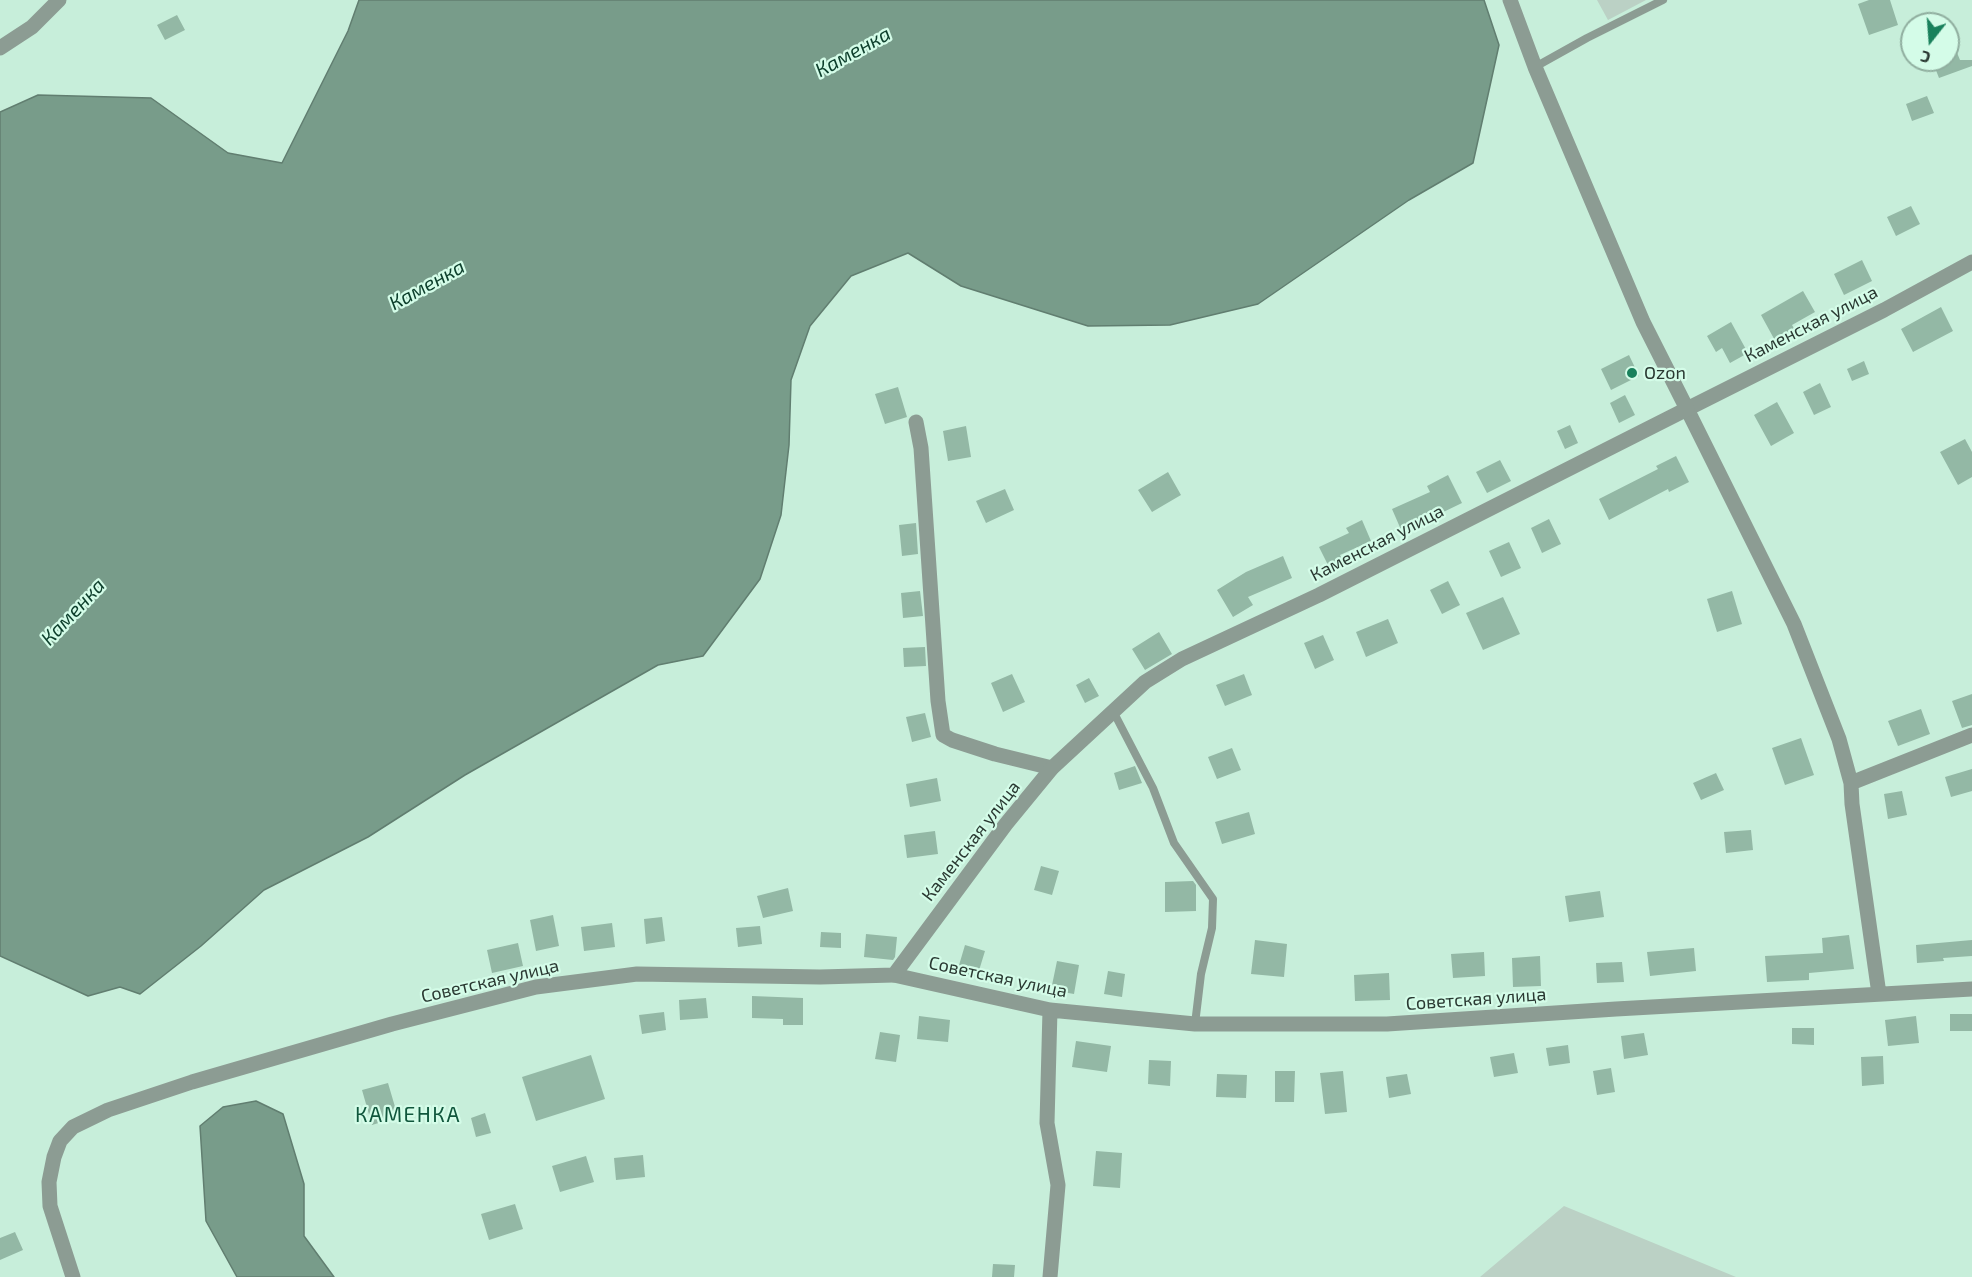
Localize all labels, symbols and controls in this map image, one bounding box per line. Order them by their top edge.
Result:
north arrow [1900,12,1960,72]
water label: Каменка [811,21,895,83]
text: С [1918,47,1932,68]
water label: Каменка [385,254,469,316]
street label: Каменская улица [1741,281,1881,367]
place label: Ozon [1644,362,1686,384]
marker: Ozon [1625,366,1639,380]
street label: Каменская улица [1307,500,1447,586]
water label: Каменка [36,574,110,650]
street label: Каменская улица [917,776,1025,906]
street label: Советская улица [927,952,1069,1002]
street label: Советская улица [419,955,561,1007]
street label: Советская улица [1405,983,1547,1015]
district label: КАМЕНКА [355,1102,461,1128]

